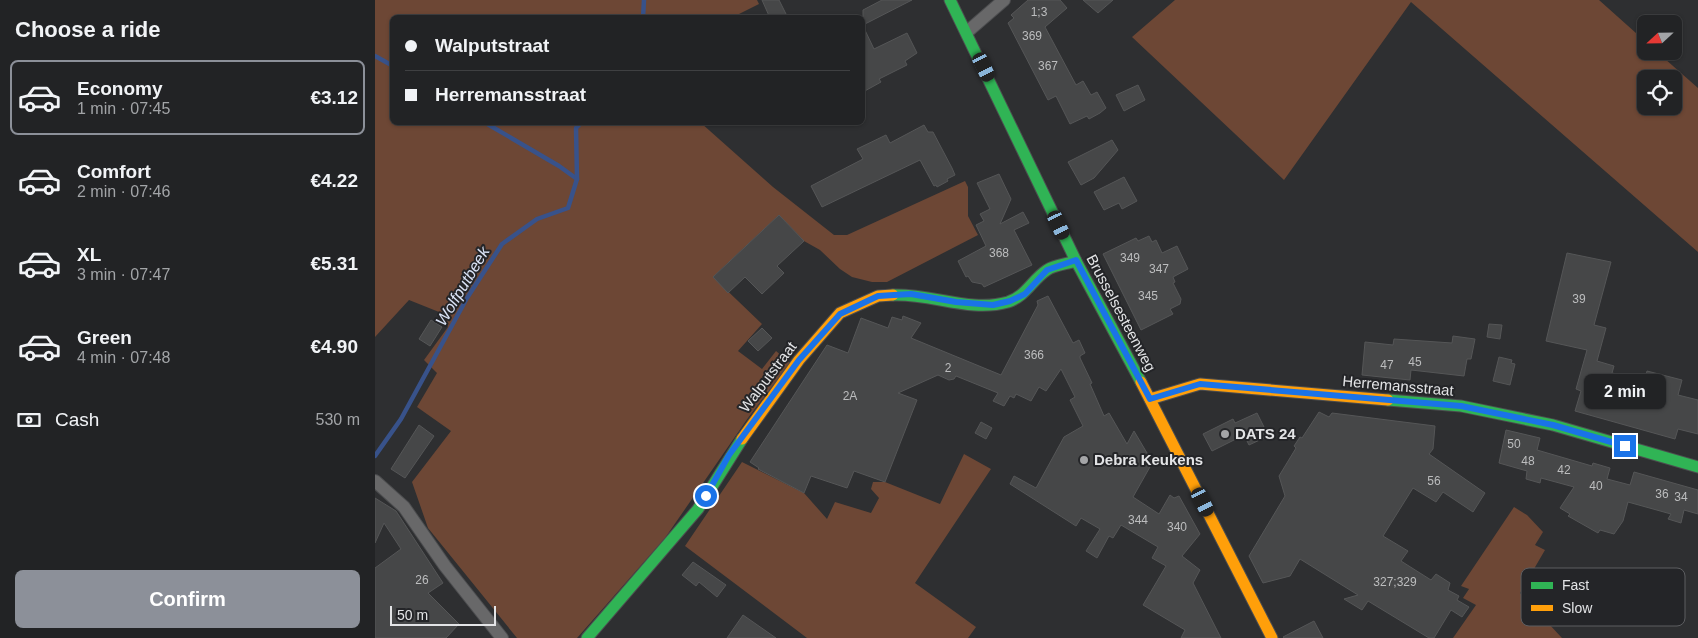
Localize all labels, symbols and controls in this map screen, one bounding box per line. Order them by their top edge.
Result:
house number: 1;3 [1031,5,1048,19]
north arrow [1637,15,1683,60]
map controls [1637,15,1682,115]
text: Choose a ride [15,17,160,42]
house number: 369 [1022,29,1042,43]
text: Walputstraat [435,35,549,56]
car [970,50,997,84]
house number: 367 [1038,59,1058,73]
button: locate [1637,70,1682,115]
icon: car [17,75,62,120]
text: Economy [77,78,163,99]
text: Herremansstraat [435,84,586,105]
text: €3.12 [310,87,358,108]
text: 1 min · 07:45 [77,100,170,117]
icon: car [17,158,62,203]
text: Comfort [77,161,151,182]
text: €4.22 [310,170,358,191]
text: 2 min · 07:46 [77,183,170,200]
car [1045,208,1072,242]
icon: car [17,241,62,286]
water label: Wolfputbeek [432,243,493,329]
text: XL [77,244,101,265]
house number: 368 [989,246,1009,260]
street label: Brusselsesteenweg [1083,251,1159,374]
house number: 349 [1120,251,1140,265]
text: €5.31 [310,253,358,274]
house number: 347 [1149,262,1169,276]
text: 3 min · 07:47 [77,266,170,283]
house number: 345 [1138,289,1158,303]
house number: 39 [1572,292,1586,306]
icon: car [17,324,62,369]
text: Green [77,327,132,348]
text: €4.90 [310,336,358,357]
street label: Walputstraat [736,338,800,415]
house number: 366 [1024,348,1044,362]
text: 4 min · 07:48 [77,349,170,366]
house number: 45 [1408,355,1422,369]
house number: 47 [1380,358,1394,372]
house number: 2 [945,361,952,375]
street label: Herremansstraat [1342,372,1455,399]
callout: 2 min [1584,374,1666,408]
text: 2 min [1604,383,1646,400]
house number: 2A [843,389,857,403]
icon: cash [15,406,43,434]
text: Cash [55,409,99,430]
text: 530 m [316,411,360,428]
place label: DATS 24 [1235,425,1296,442]
marker: DATS 24 [1219,428,1231,440]
route end [1614,435,1636,457]
house number: 50 [1507,437,1521,451]
place label: Debra Keukens [1094,451,1203,468]
marker: Debra Keukens [1078,454,1090,466]
house number: 48 [1521,454,1535,468]
house number: 42 [1557,463,1571,477]
house number: 56 [1427,474,1441,488]
house number: 40 [1589,479,1603,493]
route start [695,485,717,507]
car [1189,485,1216,519]
house number: 36 [1655,487,1669,501]
house number: 34 [1674,490,1688,504]
house number: 344 [1128,513,1148,527]
house number: 340 [1167,520,1187,534]
legend [1521,568,1685,626]
button: Confirm [15,570,360,628]
house number: 26 [415,573,429,587]
house number: 327;329 [1373,575,1417,589]
text: Fast [1562,577,1589,593]
text: Slow [1562,600,1593,616]
scale bar [390,603,496,626]
text: 50 m [397,607,428,623]

